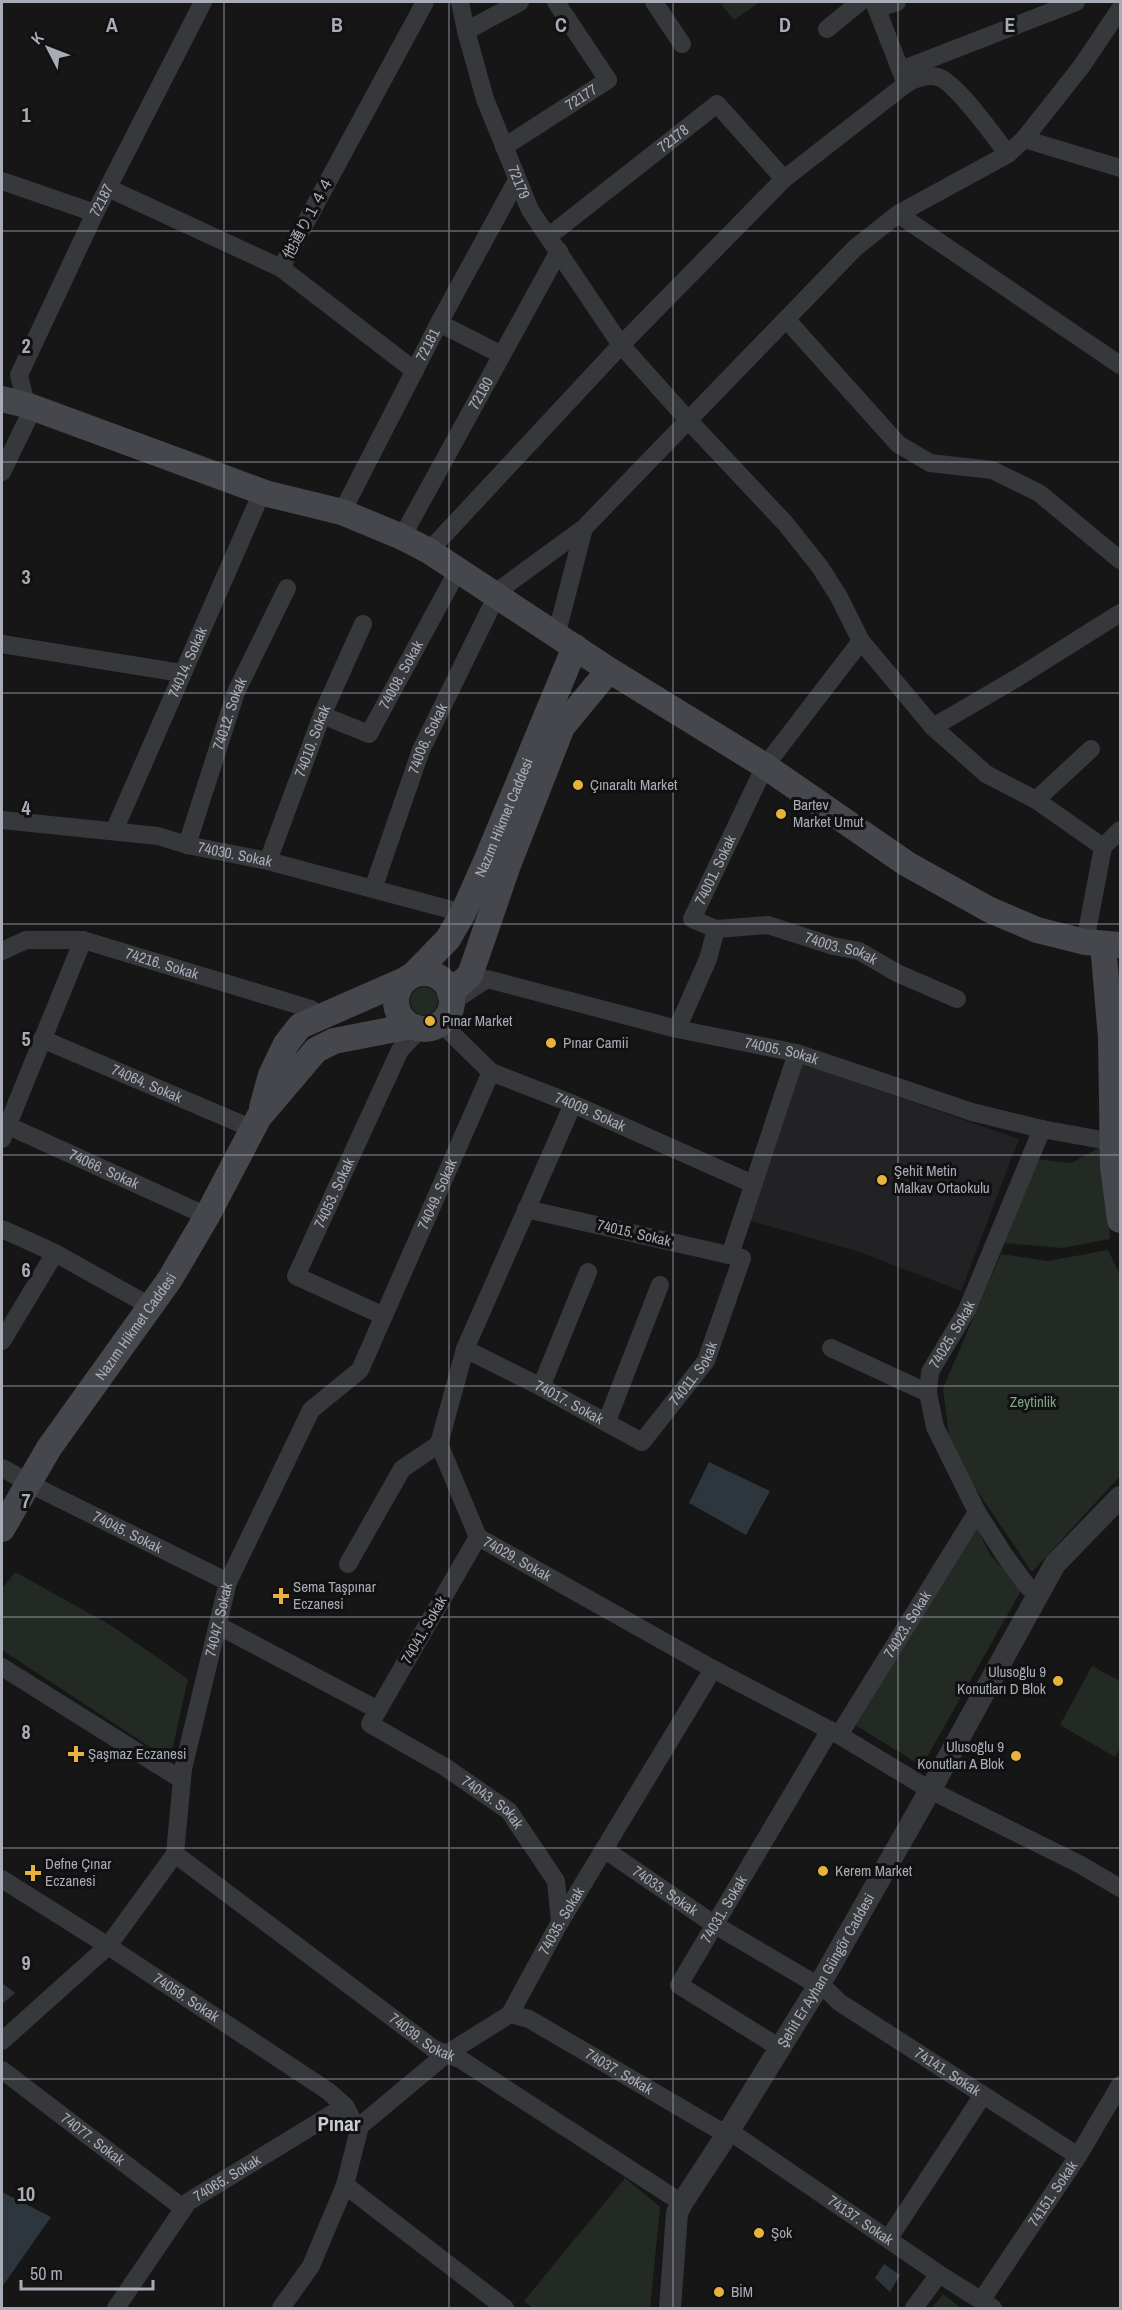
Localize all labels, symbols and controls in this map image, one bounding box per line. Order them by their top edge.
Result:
text: A [106,11,118,38]
text: B [331,11,343,38]
text: C [555,11,567,38]
text: D [779,11,791,38]
text: E [1005,11,1016,38]
north arrow [18,18,78,78]
text: K [26,27,49,49]
street label: 72177 [561,79,601,115]
text: 1 [21,101,31,128]
street label: 72178 [653,119,693,157]
street label: 72179 [503,162,535,202]
street label: 他通り１４４ [277,173,338,262]
street label: 72187 [84,180,118,220]
street label: 72181 [410,324,445,365]
text: 2 [21,332,31,359]
street label: 72180 [463,373,498,413]
text: 3 [21,563,31,590]
street label: 74014. Sokak [162,623,212,701]
street label: 74008. Sokak [373,636,428,713]
street label: 74012. Sokak [207,673,252,752]
street label: 74006. Sokak [403,699,453,777]
street label: 74010. Sokak [289,701,336,780]
street label: Nazım Hikmet Caddesi [469,755,538,880]
place label: Çınaraltı Market [590,774,678,795]
marker: Çınaraltı Market [571,778,585,792]
text: 4 [21,794,31,821]
place label: Bartev Market Umut [793,794,864,832]
marker: Bartev Market Umut [774,807,788,821]
street label: 74001. Sokak [689,830,741,908]
street label: 74030. Sokak [196,836,275,872]
street label: 74003. Sokak [802,927,882,970]
street label: 74216. Sokak [123,942,202,985]
place label: Pınar Market [442,1010,513,1031]
marker: Pınar Market [423,1014,437,1028]
text: 5 [21,1025,31,1052]
place label: Pınar Camii [563,1032,629,1053]
street label: 74005. Sokak [743,1032,822,1070]
marker: Pınar Camii [544,1036,558,1050]
street label: 74064. Sokak [108,1059,187,1108]
street label: 74009. Sokak [552,1087,630,1136]
street label: 74066. Sokak [66,1144,144,1194]
street label: 74053. Sokak [308,1153,359,1231]
street label: 74049. Sokak [412,1155,462,1233]
place label: Şehit Metin Malkav Ortaokulu [894,1160,990,1198]
marker: Şehit Metin Malkav Ortaokulu [875,1173,889,1187]
street label: 74015. Sokak [595,1214,674,1251]
text: 6 [21,1256,31,1283]
street label: Nazım Hikmet Caddesi [90,1269,181,1384]
street label: 74025. Sokak [924,1297,980,1372]
street label: 74011. Sokak [664,1338,722,1410]
street label: 74017. Sokak [532,1375,608,1430]
park label: Zeytinlik [1010,1391,1057,1412]
text: 7 [21,1487,31,1514]
street label: 74045. Sokak [89,1506,167,1558]
street label: 74029. Sokak [479,1531,556,1587]
place label: Sema Taşpınar Eczanesi [293,1576,376,1614]
street label: 74047. Sokak [199,1580,238,1659]
street label: 74023. Sokak [878,1586,936,1662]
marker: Sema Taşpınar Eczanesi [274,1589,288,1603]
street label: 74041. Sokak [396,1591,452,1668]
place label: Ulusoğlu 9 Konutları D Blok [957,1661,1047,1699]
marker: Ulusoğlu 9 Konutları D Blok [1051,1674,1065,1688]
text: 8 [21,1718,31,1745]
place label: Ulusoğlu 9 Konutları A Blok [917,1736,1005,1774]
place label: Şaşmaz Eczanesi [88,1743,186,1764]
marker: Şaşmaz Eczanesi [69,1747,83,1761]
marker: Ulusoğlu 9 Konutları A Blok [1009,1749,1023,1763]
street label: 74043. Sokak [457,1770,530,1834]
place label: Defne Çınar Eczanesi [45,1853,111,1891]
street label: 74033. Sokak [628,1860,703,1921]
place label: Kerem Market [835,1860,913,1881]
marker: Kerem Market [816,1864,830,1878]
marker: Defne Çınar Eczanesi [26,1866,40,1880]
street label: 74031. Sokak [695,1871,752,1947]
street label: 74035. Sokak [533,1882,589,1958]
street label: Şehit Er Ayhan Güngör Caddesi [772,1889,879,2051]
text: 9 [21,1949,31,1976]
street label: 74059. Sokak [149,1968,224,2027]
street label: 74039. Sokak [385,2008,459,2066]
street label: 74141. Sokak [910,2042,986,2101]
street label: 74037. Sokak [582,2043,658,2100]
street label: 74077. Sokak [57,2108,130,2170]
district label: Pınar [317,2109,361,2138]
street label: 74065. Sokak [189,2149,265,2206]
street label: 74151. Sokak [1023,2156,1082,2231]
text: 10 [17,2180,35,2207]
street label: 74137. Sokak [824,2190,898,2250]
place label: Şok [771,2222,793,2243]
marker: Şok [752,2226,766,2240]
scale bar [21,2253,153,2291]
text: 50 m [30,2261,63,2286]
place label: BİM [731,2281,753,2302]
marker: BİM [712,2285,726,2299]

